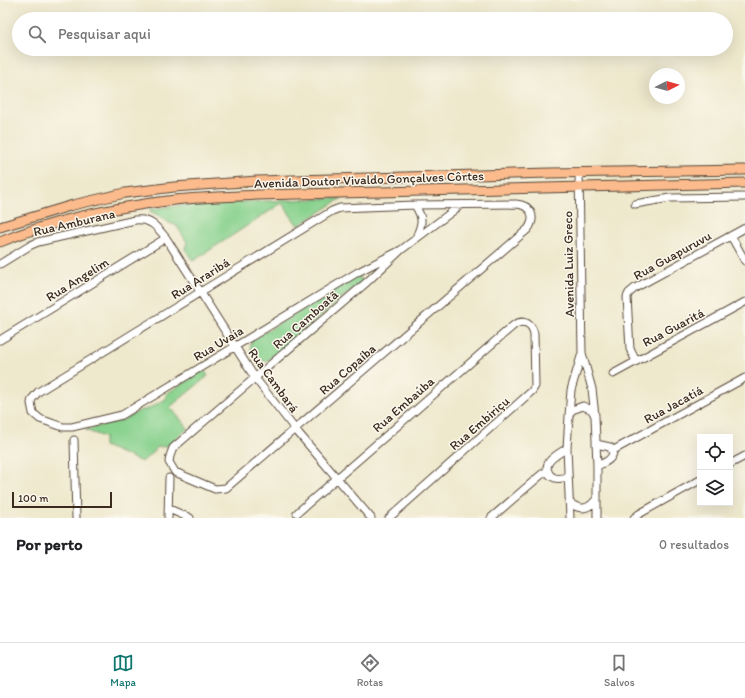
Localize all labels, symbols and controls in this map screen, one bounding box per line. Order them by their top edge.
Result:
search box [12,12,733,56]
icon: search [26,23,48,45]
text: Pesquisar aqui [58,25,151,43]
north arrow [649,68,685,104]
street label: Avenida Doutor Vivaldo Gonçalves Côrtes [254,168,484,191]
street label: Rua Amburana [32,206,117,239]
street label: Avenida Luiz Greco [560,210,577,317]
street label: Rua Guapuruvu [631,228,714,283]
street label: Rua Angelim [43,254,111,305]
street label: Rua Araribá [168,254,233,302]
street label: Rua Camboatã [270,287,341,352]
street label: Rua Guaritá [640,305,707,350]
street label: Rua Uvaia [191,322,246,364]
street label: Rua Copaíba [316,341,379,398]
street label: Rua Cambará [245,345,302,416]
street label: Rua Embaúba [369,373,437,435]
street label: Rua Jacatiá [641,382,705,427]
street label: Rua Embiriçu [446,393,512,453]
map controls [697,434,733,506]
button: locate [697,434,733,470]
button: layers [697,470,733,506]
scale bar [12,490,112,509]
text: 100 m [18,492,48,505]
text: Por perto [16,534,83,554]
text: 0 resultados [659,537,729,552]
tab: Mapa [110,652,136,689]
tab: Rotas [357,652,383,689]
tab: Salvos [604,652,635,689]

